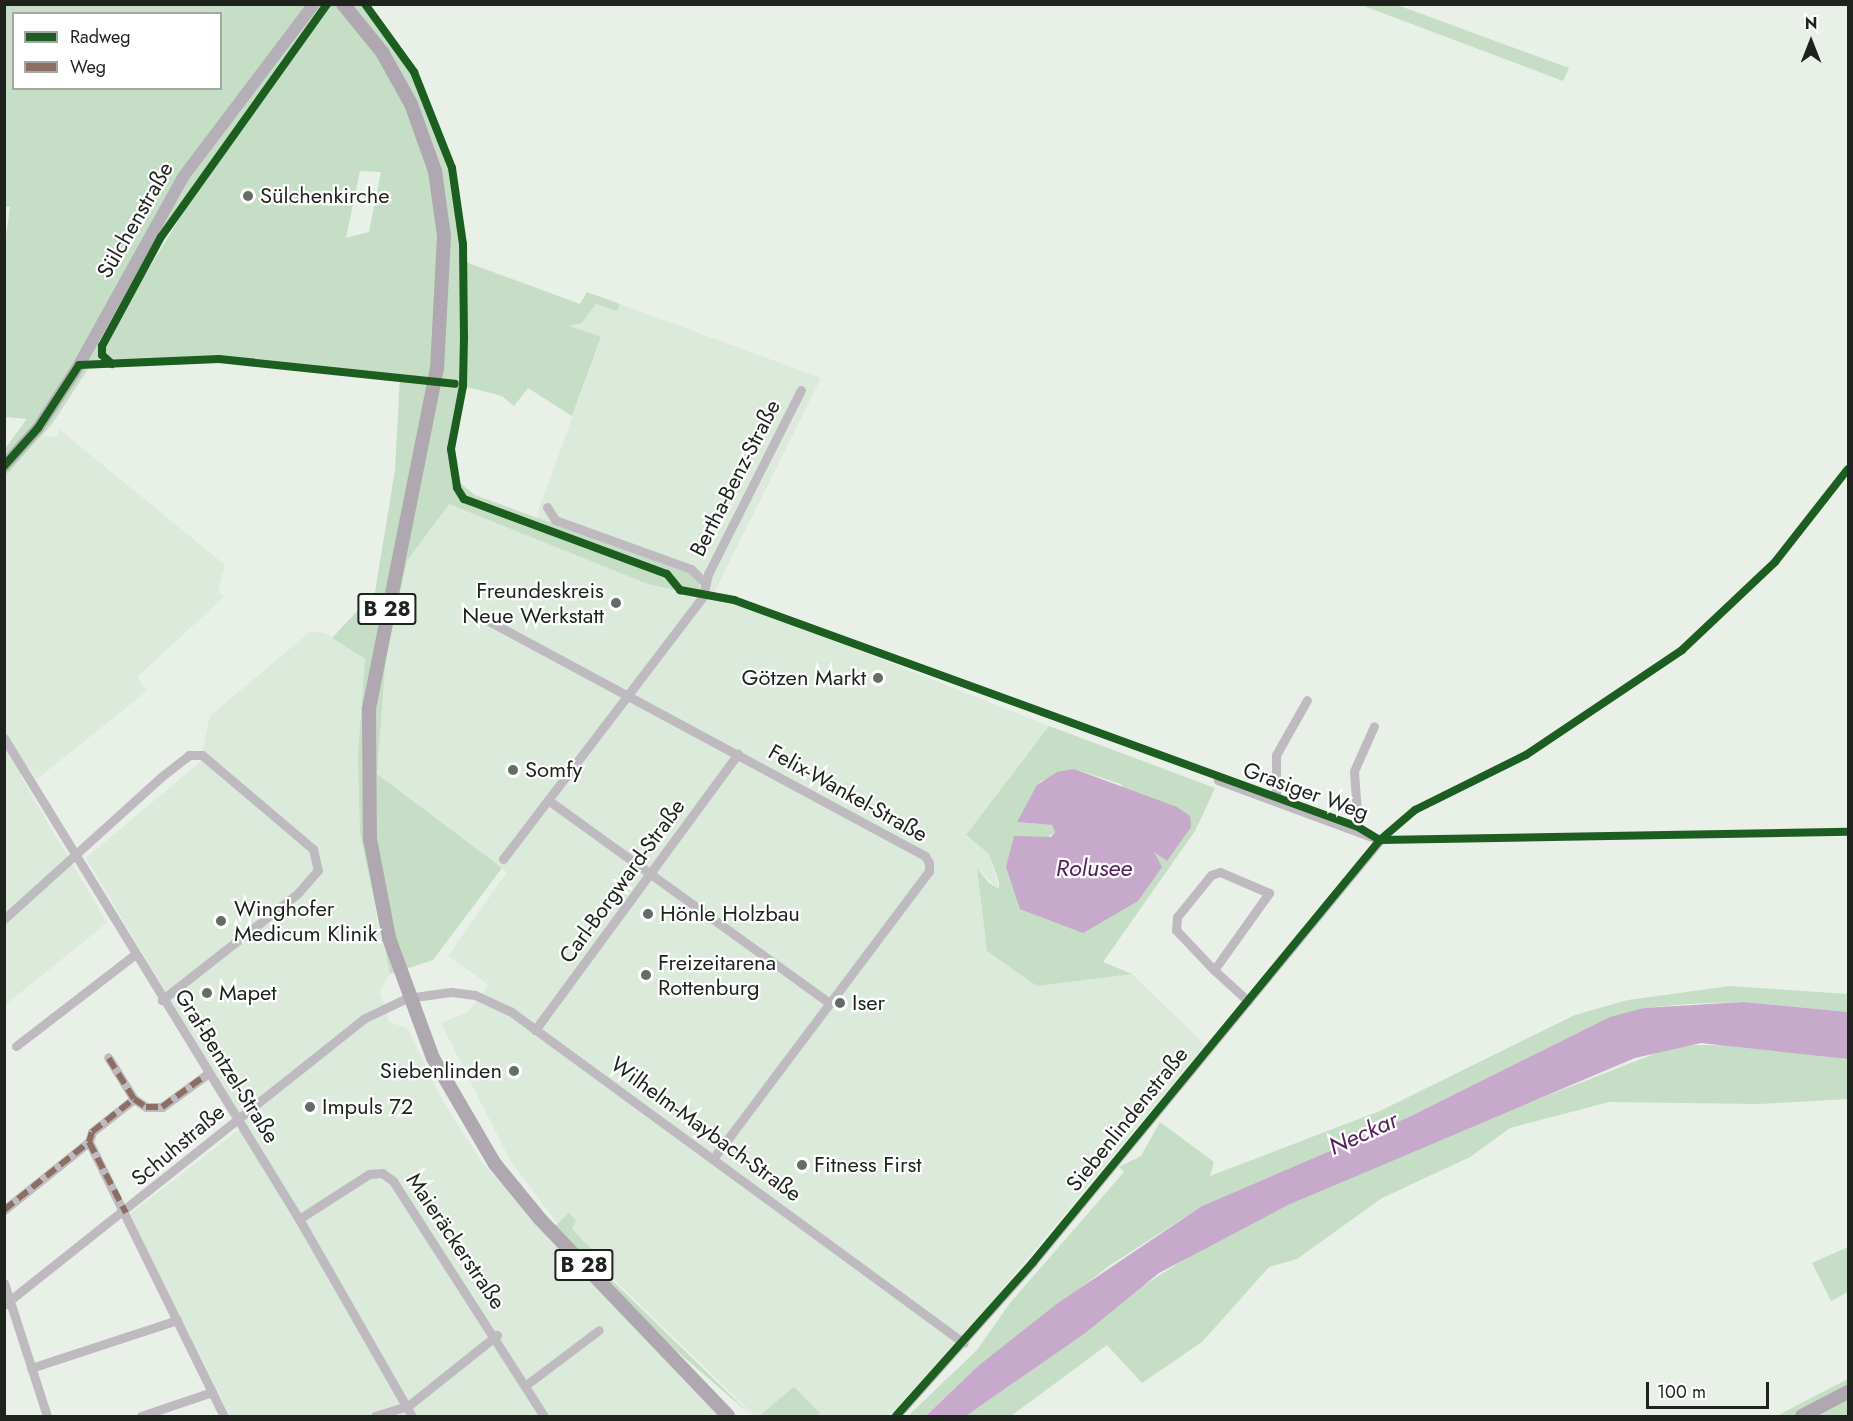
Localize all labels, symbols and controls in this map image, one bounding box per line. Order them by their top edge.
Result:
legend [12,12,222,90]
north arrow [1781,12,1841,72]
text: N [1805,12,1817,35]
text: Radweg [70,24,131,50]
text: Weg [70,54,106,80]
street label: Sülchenstraße [91,157,179,283]
place label: Sülchenkirche [260,183,390,209]
marker: Sülchenkirche [241,189,255,203]
street label: Bertha-Benz-Straße [684,395,786,561]
place label: Freundeskreis Neue Werkstatt [462,577,604,628]
road number: B 28 [357,591,417,627]
marker: Freundeskreis Neue Werkstatt [609,596,623,610]
place label: Götzen Markt [741,665,866,691]
marker: Götzen Markt [871,671,885,685]
street label: Felix-Wankel-Straße [764,738,932,848]
street label: Grasiger Weg [1240,756,1372,826]
place label: Somfy [525,757,582,783]
marker: Somfy [506,763,520,777]
street label: Carl-Borgward-Straße [554,794,690,968]
water label: Rolusee [1056,854,1132,882]
place label: Winghofer Medicum Klinik [234,895,377,946]
place label: Hönle Holzbau [660,901,800,927]
marker: Hönle Holzbau [641,907,655,921]
marker: Winghofer Medicum Klinik [212,912,230,930]
place label: Freizeitarena Rottenburg [658,949,776,1000]
marker: Freizeitarena Rottenburg [639,968,653,982]
place label: Mapet [219,980,277,1006]
street label: Graf-Bentzel-Straße [169,984,285,1148]
marker: Mapet [200,986,214,1000]
place label: Iser [852,990,885,1016]
marker: Iser [833,996,847,1010]
street label: Siebenlindenstraße [1061,1041,1193,1197]
street label: Wilhelm-Maybach-Straße [605,1051,807,1207]
place label: Siebenlinden [380,1058,502,1084]
marker: Siebenlinden [507,1064,521,1078]
place label: Impuls 72 [322,1094,413,1120]
street label: Schuhstraße [126,1098,230,1192]
marker: Impuls 72 [303,1100,317,1114]
water label: Neckar [1324,1105,1402,1161]
place label: Fitness First [814,1152,922,1178]
marker: Fitness First [795,1158,809,1172]
street label: Maieräckerstraße [401,1168,511,1314]
road number: B 28 [554,1247,614,1283]
scale bar [1649,1370,1772,1408]
text: 100 m [1657,1379,1706,1405]

